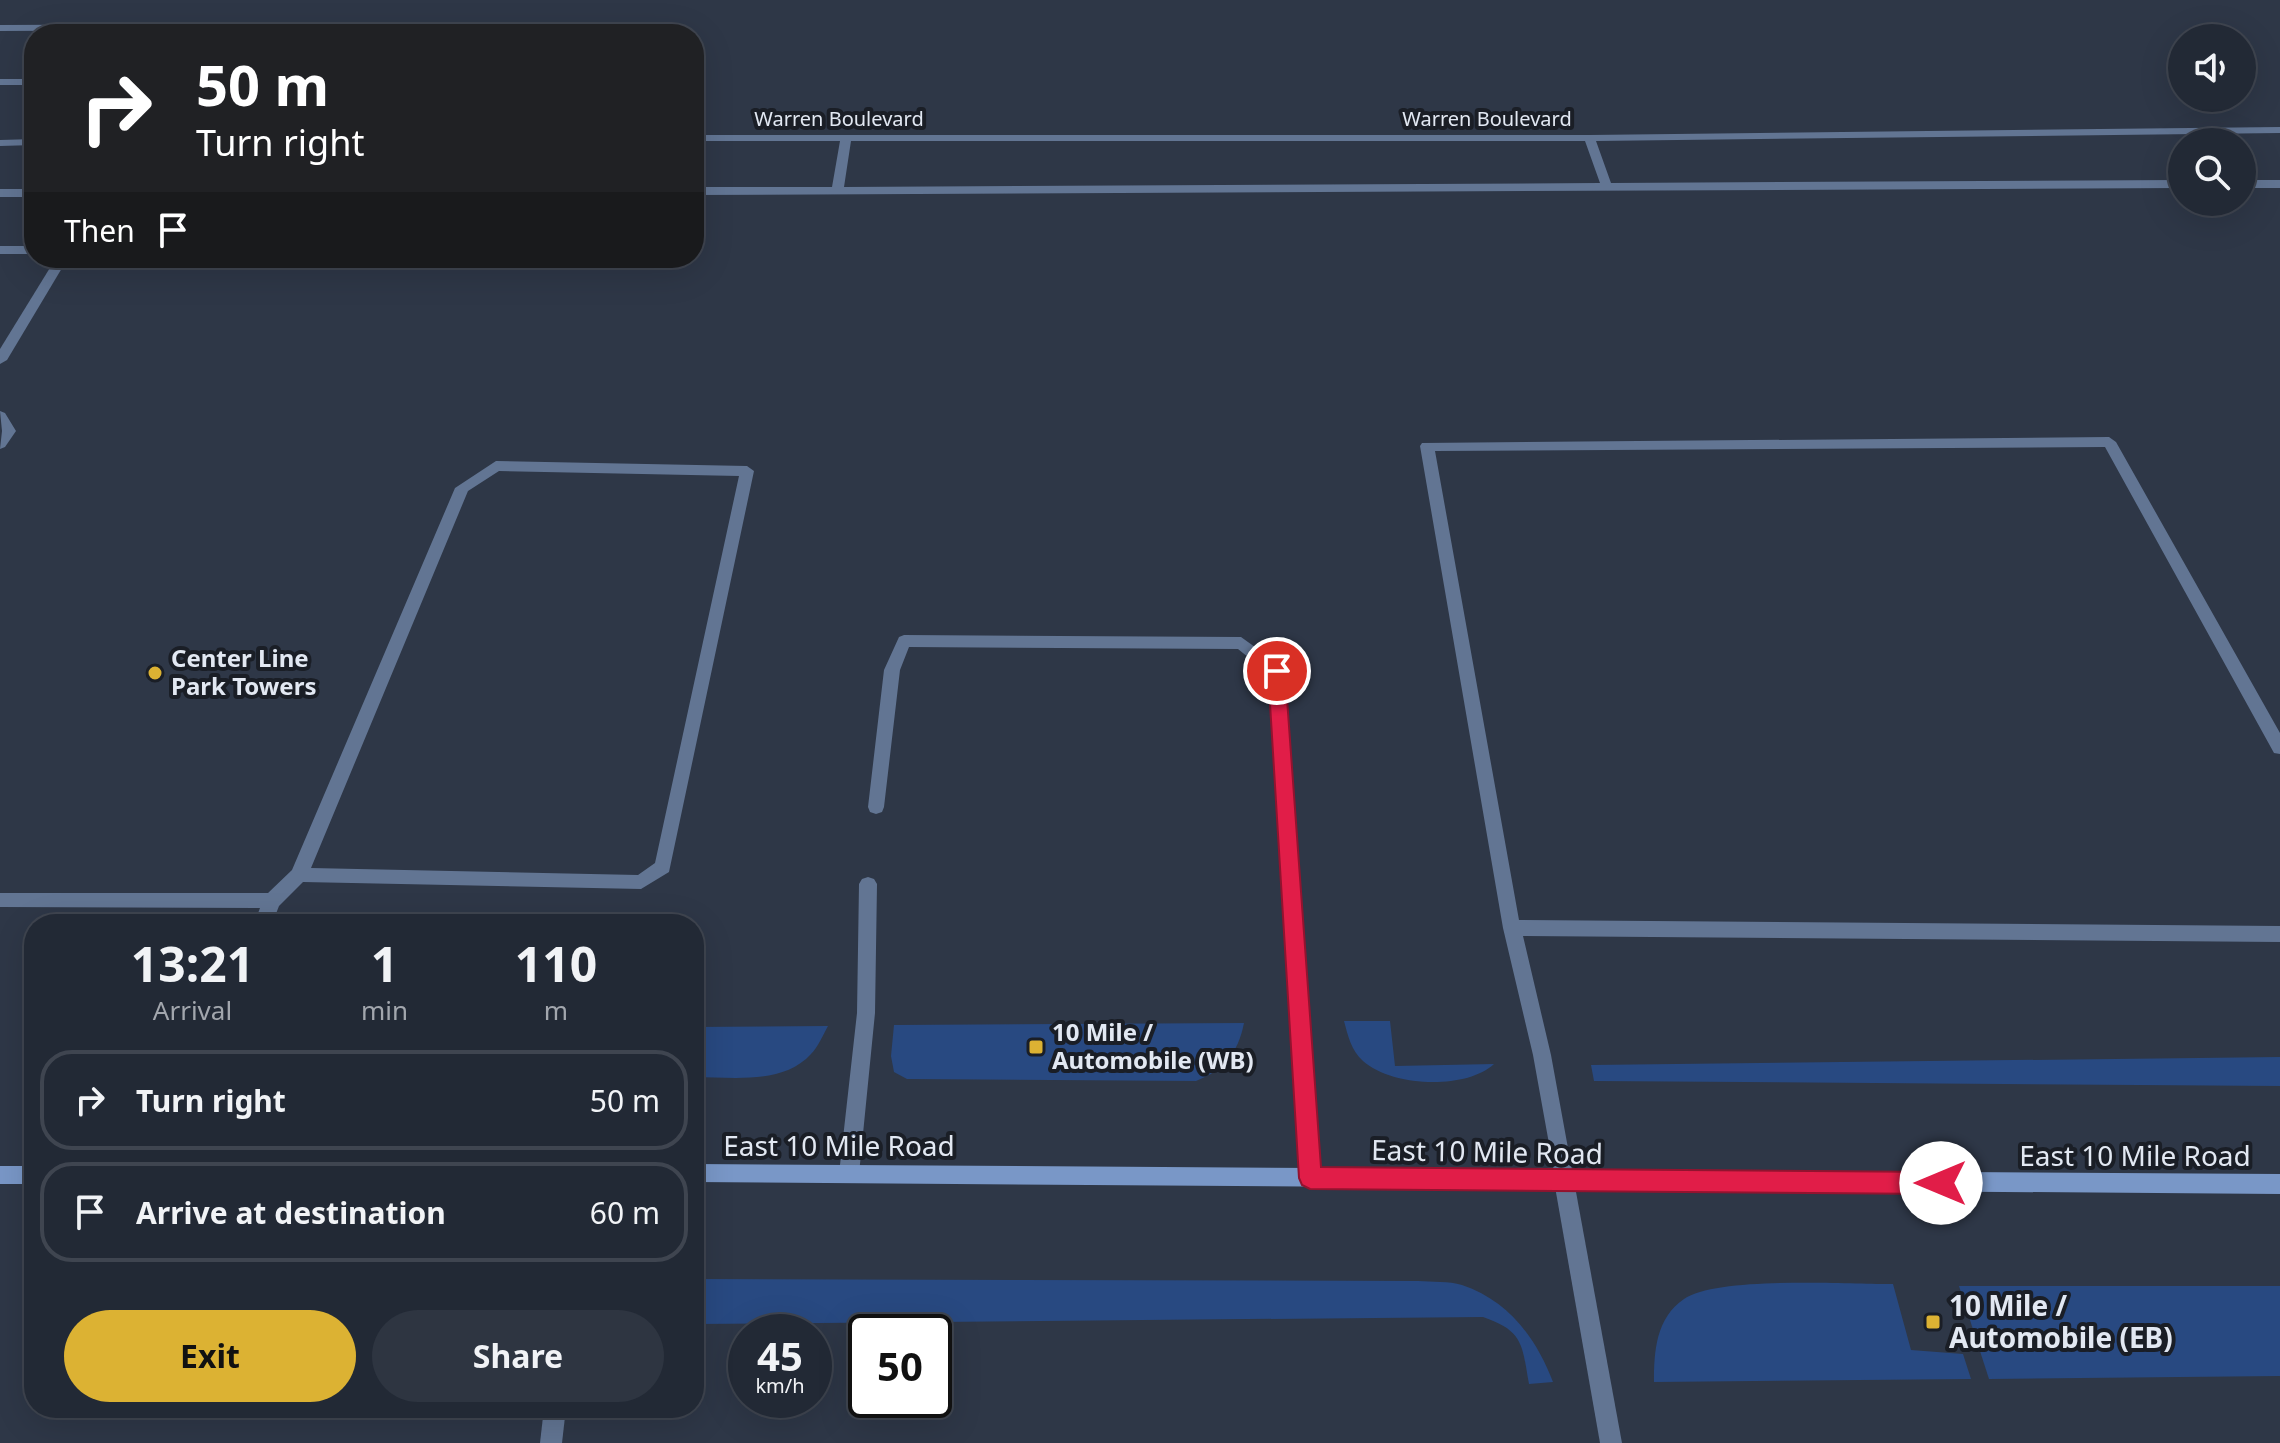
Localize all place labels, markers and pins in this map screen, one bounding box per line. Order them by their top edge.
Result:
pin [1243,637,1311,705]
place label: Center Line Park Towers [171,641,316,702]
marker: Center Line Park Towers [146,664,164,682]
place label: 10 Mile / Automobile (WB) [1052,1015,1254,1076]
marker: 10 Mile / Automobile (WB) [1027,1038,1045,1056]
place label: 10 Mile / Automobile (EB) [1949,1286,2173,1356]
marker: 10 Mile / Automobile (EB) [1924,1313,1942,1331]

